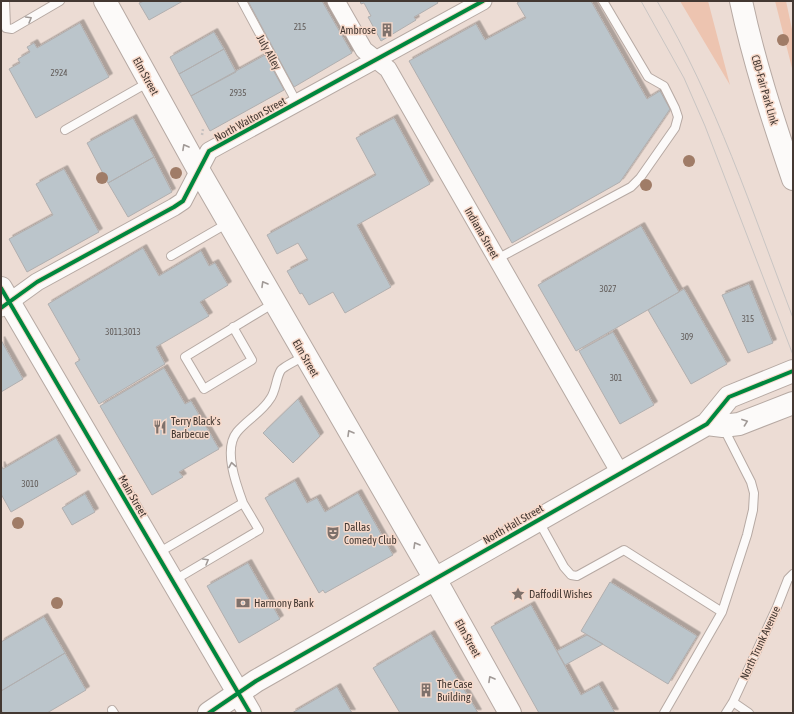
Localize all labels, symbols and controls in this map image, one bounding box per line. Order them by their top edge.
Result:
one-way arrow [25,16,32,23]
house number: 215 [294,22,306,32]
building icon: Ambrose [379,22,395,38]
place label: Ambrose [340,24,376,36]
street label: July Alley [254,32,284,72]
street label: CBD-Fair Park Link [749,53,781,127]
street label: Elm Street [131,55,161,97]
house number: 2924 [51,68,67,78]
house number: 2935 [230,88,246,98]
street label: North Walton Street [212,94,288,144]
one-way arrow [183,144,190,151]
street label: Indiana Street [463,205,501,261]
one-way arrow [261,281,268,288]
house number: 3027 [600,284,616,294]
house number: 315 [742,314,754,324]
house number: 3011,3013 [105,327,141,337]
house number: 309 [681,332,693,342]
street label: Elm Street [291,337,321,379]
house number: 301 [610,373,622,383]
place label: Terry Black's Barbecue [171,415,221,440]
one-way arrow [742,418,749,426]
restaurant icon: Terry Black's Barbecue [152,419,168,435]
one-way arrow [348,430,355,437]
one-way arrow [229,462,237,468]
street label: Main Street [116,473,150,519]
house number: 3010 [22,479,38,489]
street label: North Hall Street [481,502,545,546]
place label: Dallas Comedy Club [344,521,397,546]
theatre icon: Dallas Comedy Club [325,525,341,541]
one-way arrow [413,542,420,549]
one-way arrow [201,559,209,566]
place icon: Daffodil Wishes [510,586,526,602]
place label: Daffodil Wishes [529,588,592,600]
bank icon: Harmony Bank [235,595,251,611]
place label: Harmony Bank [254,597,314,609]
street label: North Trunk Avenue [738,604,782,682]
street label: Elm Street [453,617,483,659]
one-way arrow [489,676,496,683]
place label: The Case Building [437,678,472,703]
building icon: The Case Building [418,682,434,698]

